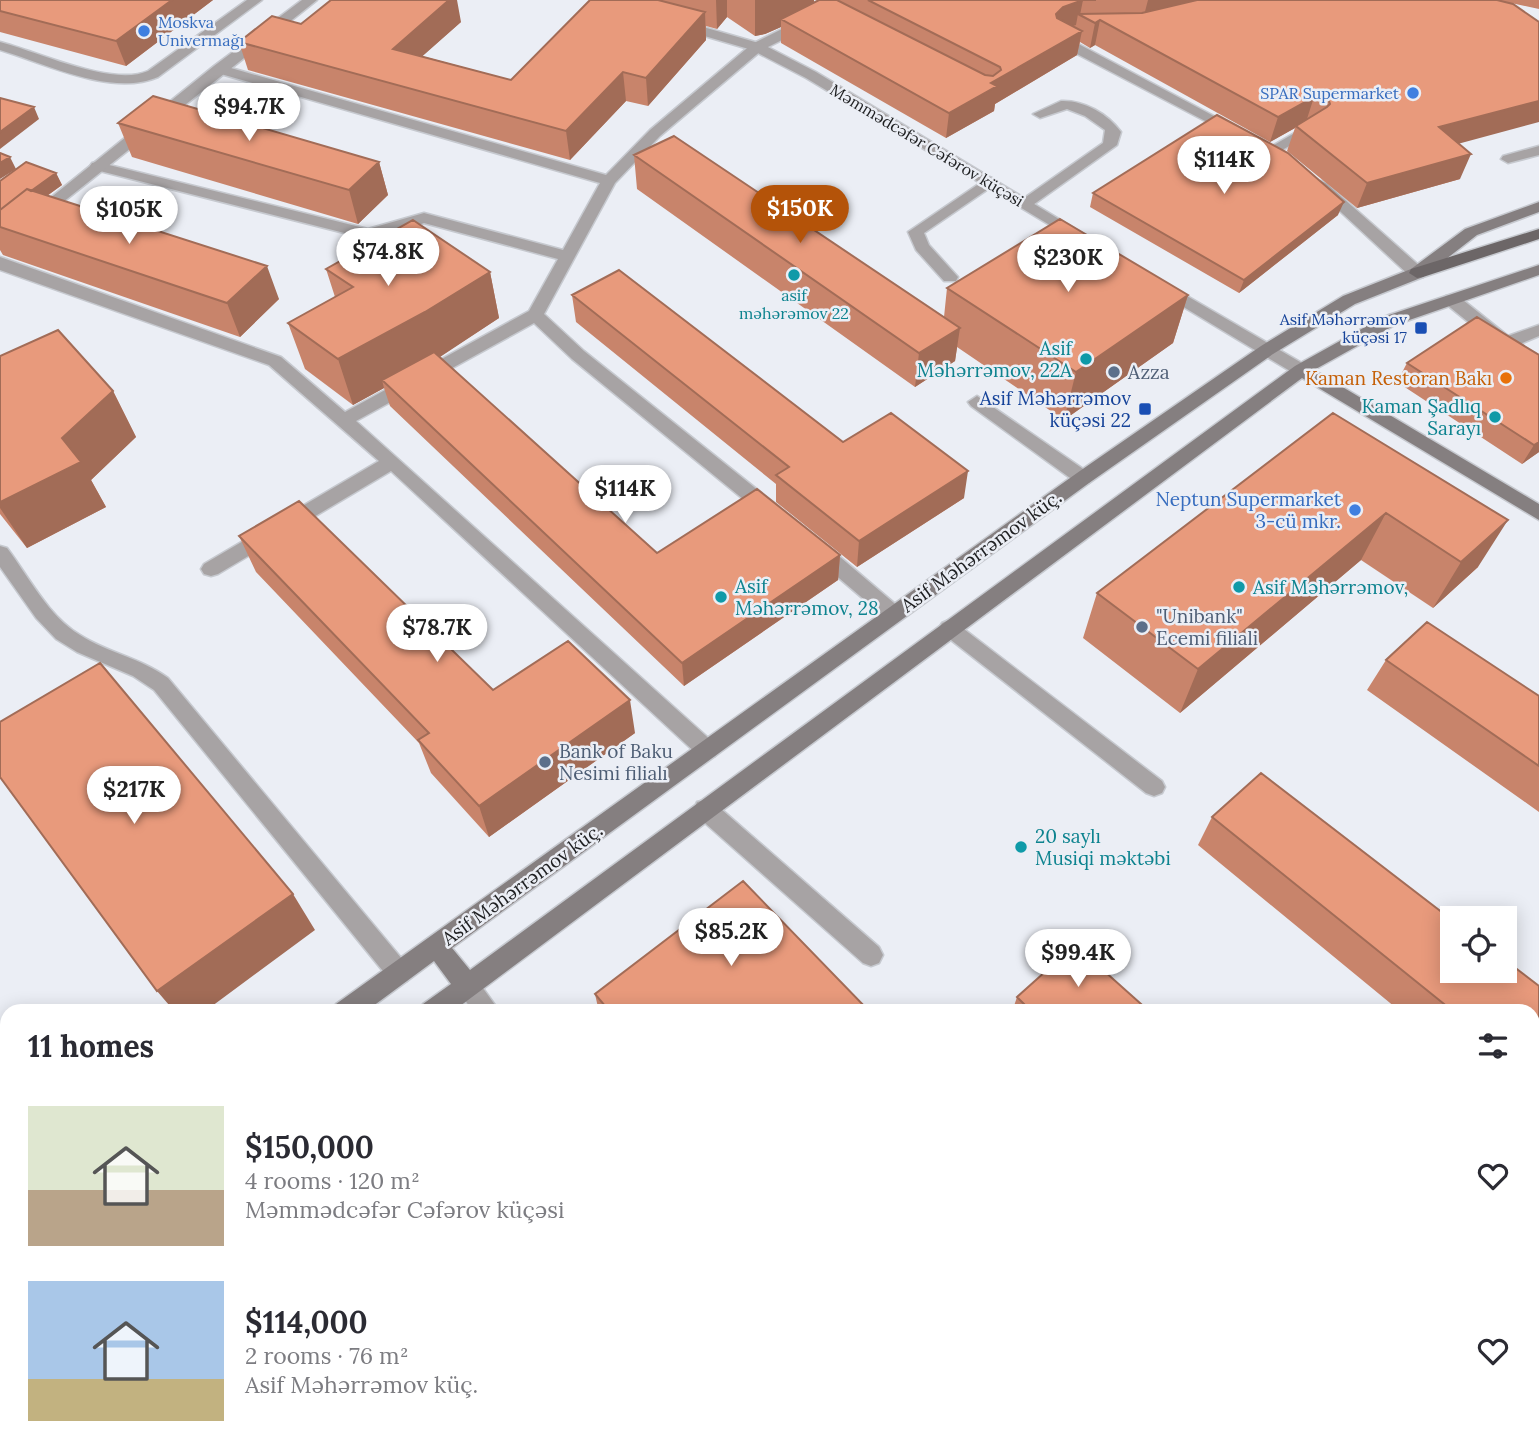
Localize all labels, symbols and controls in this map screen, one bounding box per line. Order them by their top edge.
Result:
place label: Moskva Univermağı [158,12,244,50]
marker: Moskva Univermağı [136,23,152,39]
street label: Məmmədcəfər Cəfərov küçəsi [827,79,1027,211]
pin: $94.7K [192,83,306,143]
place label: SPAR Supermarket [1260,83,1400,103]
marker: SPAR Supermarket [1405,85,1421,101]
text: $94.7K [213,91,285,120]
pin: $114K [1175,136,1273,196]
text: $114K [1193,144,1255,173]
pin: $150K [751,186,849,245]
pin: $105K [80,187,178,246]
text: $150K [767,193,833,222]
text: $105K [96,194,162,223]
pin: $74.8K [331,229,445,288]
pin: $230K [1019,234,1117,294]
text: $74.8K [352,236,424,265]
text: $230K [1033,242,1103,271]
marker: asif məhərəmov 22 [786,267,802,283]
place label: asif məhərəmov 22 [739,285,849,323]
place label: Asif Məhərrəmov küçəsi 17 [1279,309,1408,347]
marker: Asif Məhərrəmov küçəsi 17 [1413,320,1429,336]
place label: Asif Məhərrəmov, 22A [917,336,1074,382]
marker: Asif Məhərrəmov, 22A [1078,351,1094,367]
place label: Azza [1127,360,1170,384]
marker: Azza [1106,364,1122,380]
place label: Kaman Restoran Bakı [1305,366,1492,390]
marker: Kaman Restoran Bakı [1498,370,1514,386]
place label: Asif Məhərrəmov küçəsi 22 [979,386,1131,432]
place label: Kaman Şadlıq Sarayı [1362,394,1481,440]
marker: Asif Məhərrəmov küçəsi 22 [1137,401,1153,417]
marker: Kaman Şadlıq Sarayı [1487,409,1503,425]
pin: $114K [576,466,674,525]
text: $114K [594,473,656,502]
street label: Asif Məhərrəmov küç. [895,485,1066,618]
place label: Neptun Supermarket 3-cü mkr. [1155,487,1342,533]
marker: Neptun Supermarket 3-cü mkr. [1347,502,1363,518]
place label: Asif Məhərrəmov, 28 [734,574,879,620]
place label: Asif Məhərrəmov, [1252,575,1408,599]
marker: Asif Məhərrəmov, [1231,579,1247,595]
marker: Asif Məhərrəmov, 28 [713,589,729,605]
pin: $78.7K [380,604,494,664]
place label: "Unibank" Ecemi filiali [1156,604,1258,650]
text: $78.7K [402,612,472,641]
marker: "Unibank" Ecemi filiali [1134,619,1150,635]
place label: Bank of Baku Nesimi filialı [559,739,673,785]
marker: Bank of Baku Nesimi filialı [537,754,553,770]
pin: $217K [85,766,183,826]
text: $217K [103,774,165,803]
street label: Asif Məhərrəmov küç. [436,818,607,951]
place label: 20 saylı Musiqi məktəbi [1035,824,1171,870]
marker: 20 saylı Musiqi məktəbi [1013,839,1029,855]
map controls [1440,906,1517,983]
button: locate [1440,906,1517,983]
pin: $85.2K [674,908,788,968]
text: $85.2K [694,916,768,945]
pin: $99.4K [1021,930,1135,989]
text: $99.4K [1041,937,1115,966]
text: 11 homes [28,1027,154,1065]
icon: filters [1474,1027,1512,1065]
text: $150,000 [245,1128,374,1166]
icon: home [84,1134,168,1218]
icon: heart [1474,1157,1512,1195]
text: 4 rooms · 120 m² [245,1166,420,1195]
text: Məmmədcəfər Cəfərov küçəsi [245,1195,564,1224]
text: $114,000 [245,1303,368,1341]
icon: home [84,1309,168,1393]
icon: heart [1474,1332,1512,1370]
text: 2 rooms · 76 m² [245,1341,409,1370]
text: Asif Məhərrəmov küç. [245,1370,478,1399]

